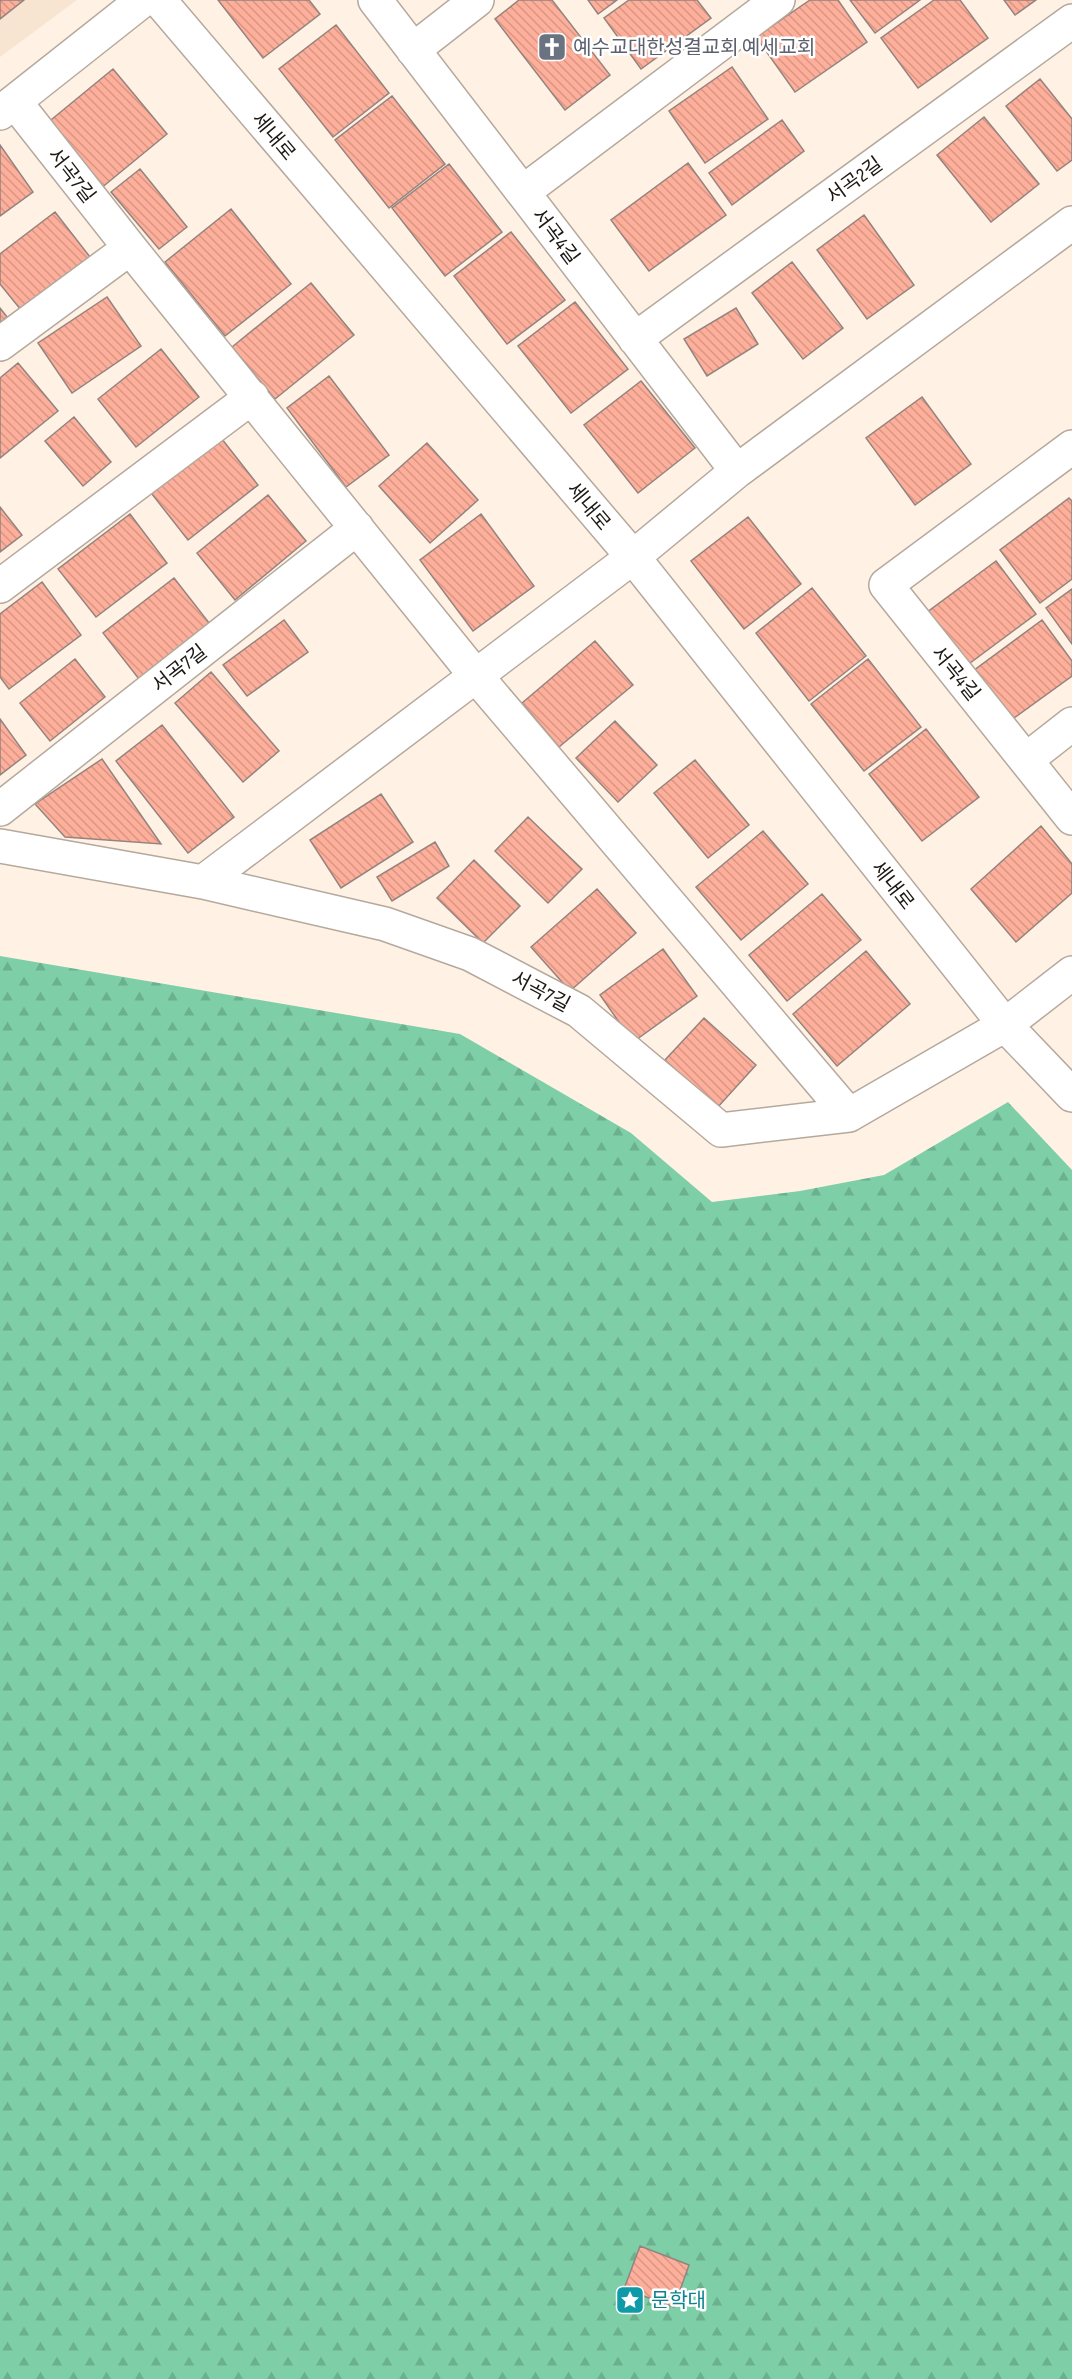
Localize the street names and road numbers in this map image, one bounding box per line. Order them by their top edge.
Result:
street label: 세내로 [246,108,300,166]
street label: 서곡7길 [42,143,100,208]
street label: 서곡2길 [822,152,887,209]
street label: 서곡4길 [526,204,584,269]
street label: 세내로 [561,478,615,536]
street label: 서곡7길 [147,640,212,698]
street label: 서곡4길 [926,641,985,706]
street label: 세내로 [866,856,919,915]
street label: 서곡7길 [507,966,574,1017]

